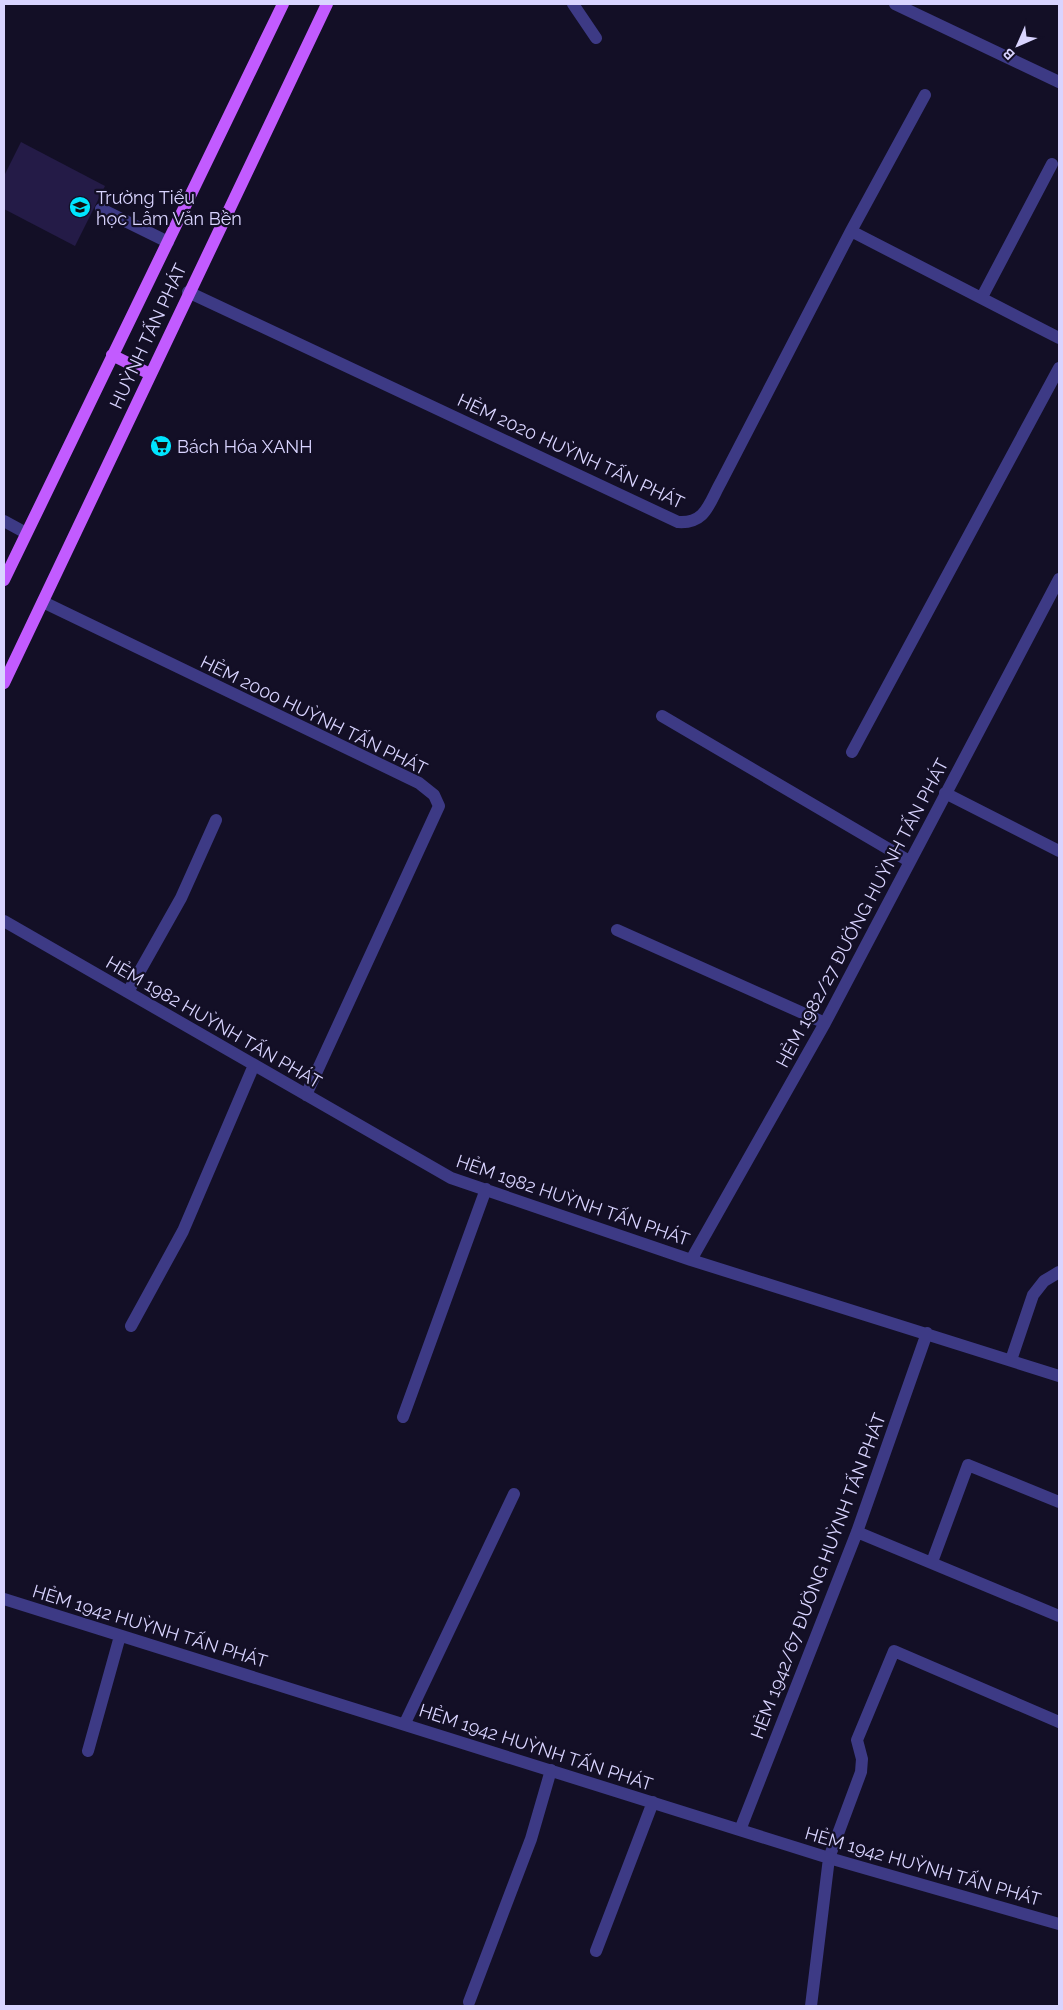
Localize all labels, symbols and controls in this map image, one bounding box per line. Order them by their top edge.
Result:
north arrow [993,20,1043,70]
text: B [999,45,1018,63]
place label: Trường Tiểu học Lâm Văn Bền [96,187,242,229]
school or university icon: Trường Tiểu học Lâm Văn Bền [68,195,92,219]
street label: HUỲNH TẤN PHÁT [103,259,191,412]
street label: HẺM 2020 HUỲNH TẤN PHÁT [454,387,689,513]
supermarket icon: Bách Hóa XANH [149,434,173,458]
place label: Bách Hóa XANH [177,436,313,457]
street label: HẺM 2000 HUỲNH TẤN PHÁT [197,649,432,779]
street label: HẺM 1982/27 ĐƯỜNG HUỲNH TẤN PHÁT [770,754,953,1071]
street label: HẺM 1982 HUỲNH TẤN PHÁT [102,950,327,1092]
street label: HẺM 1982 HUỲNH TẤN PHÁT [454,1148,693,1250]
street label: HẺM 1942/67 ĐƯỜNG HUỲNH TẤN PHÁT [744,1410,890,1742]
street label: HẺM 1942 HUỲNH TẤN PHÁT [30,1578,271,1672]
street label: HẺM 1942 HUỲNH TẤN PHÁT [416,1697,656,1795]
street label: HẺM 1942 HUỲNH TẤN PHÁT [803,1820,1044,1910]

